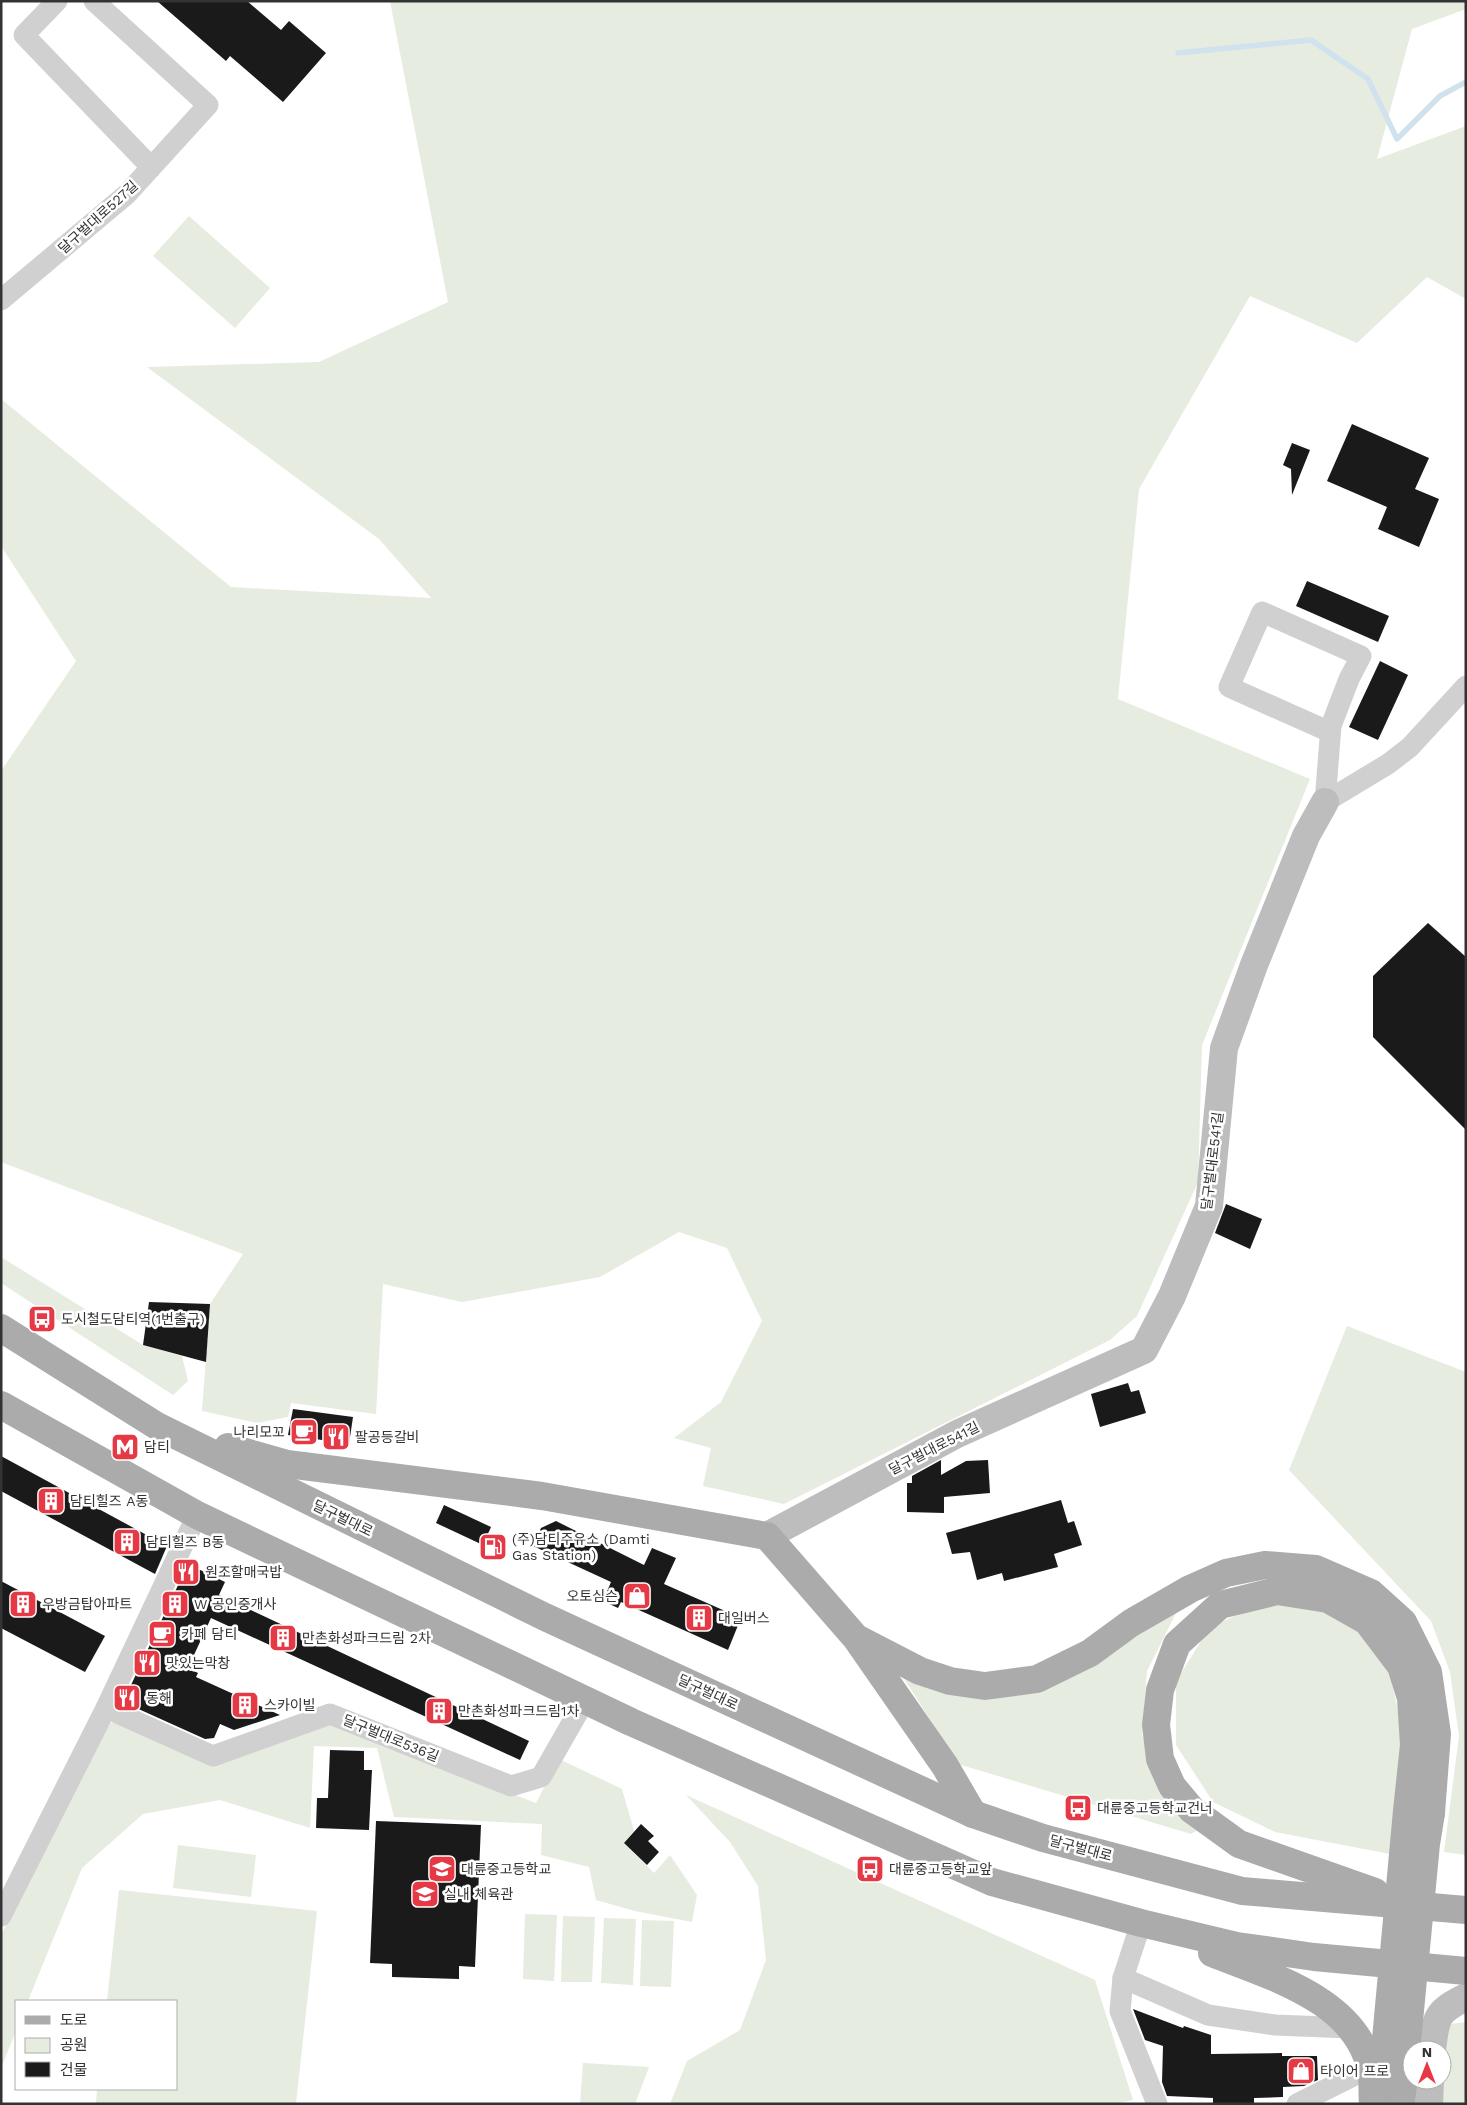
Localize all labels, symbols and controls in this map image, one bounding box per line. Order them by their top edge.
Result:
street label: 달구벌대로527길 [55,177,141,257]
street label: 달구벌대로541길 [1198,1111,1226,1211]
bus stop icon: 도시철도담티역(1번출구) [27,1304,57,1334]
place label: 도시철도담티역(1번출구) [61,1311,205,1327]
cafe icon: 나리모꼬 [289,1417,319,1447]
street label: 달구벌대로541길 [886,1418,982,1478]
restaurant icon: 팔공등갈비 [321,1422,351,1452]
place label: 나리모꼬 [233,1424,285,1440]
place label: 팔공등갈비 [355,1429,419,1445]
metro station icon: 담티 [110,1432,140,1462]
place label: 담티 [144,1439,170,1455]
building icon: 담티힐즈 A동 [36,1486,66,1516]
place label: 담티힐즈 A동 [70,1493,149,1509]
street label: 달구벌대로 [311,1497,376,1539]
building icon: 담티힐즈 B동 [112,1527,142,1557]
place label: (주)담티주유소 (Damti Gas Station) [512,1531,650,1563]
fuel station icon: (주)담티주유소 (Damti Gas Station) [478,1532,508,1562]
place label: 담티힐즈 B동 [146,1534,224,1550]
restaurant icon: 원조할매국밥 [171,1557,201,1587]
place label: 원조할매국밥 [205,1564,282,1580]
shop icon: 오토심슨 [622,1581,652,1611]
place label: 오토심슨 [566,1588,618,1604]
building icon: 우방금탑아파트 [8,1589,38,1619]
building icon: W 공인중개사 [160,1589,190,1619]
place label: 우방금탑아파트 [42,1596,132,1612]
place label: W 공인중개사 [194,1596,276,1612]
building icon: 대일버스 [684,1603,714,1633]
place label: 대일버스 [718,1610,770,1626]
cafe icon: 카페 담티 [147,1619,177,1649]
building icon: 만촌화성파크드림 2차 [268,1623,298,1653]
place label: 카페 담티 [181,1626,237,1642]
place label: 만촌화성파크드림 2차 [302,1630,431,1646]
restaurant icon: 맛있는막창 [132,1648,162,1678]
place label: 맛있는막창 [166,1655,231,1671]
street label: 달구벌대로 [675,1671,741,1713]
restaurant icon: 동해 [112,1683,142,1713]
place label: 동해 [146,1690,172,1706]
building icon: 스카이빌 [230,1690,260,1720]
building icon: 만촌화성파크드림1차 [424,1696,454,1726]
place label: 스카이빌 [264,1697,316,1713]
place label: 만촌화성파크드림1차 [458,1703,579,1719]
street label: 달구벌대로536길 [341,1711,441,1765]
bus stop icon: 대륜중고등학교건너 [1063,1793,1093,1823]
place label: 대륜중고등학교건너 [1097,1800,1213,1816]
street label: 달구벌대로 [1048,1832,1114,1864]
school or university icon: 대륜중고등학교 [427,1854,457,1884]
bus stop icon: 대륜중고등학교앞 [855,1854,885,1884]
place label: 대륜중고등학교 [461,1861,551,1877]
place label: 대륜중고등학교앞 [889,1861,992,1877]
school or university icon: 실내 체육관 [410,1879,440,1909]
place label: 실내 체육관 [444,1886,513,1902]
legend [15,2000,178,2090]
text: 도로 [60,2011,88,2029]
text: 공원 [60,2036,88,2054]
north arrow [1402,2040,1452,2090]
text: N [1422,2044,1432,2060]
shop icon: 타이어 프로 [1286,2056,1316,2086]
text: 건물 [60,2061,88,2079]
place label: 타이어 프로 [1320,2063,1389,2079]

